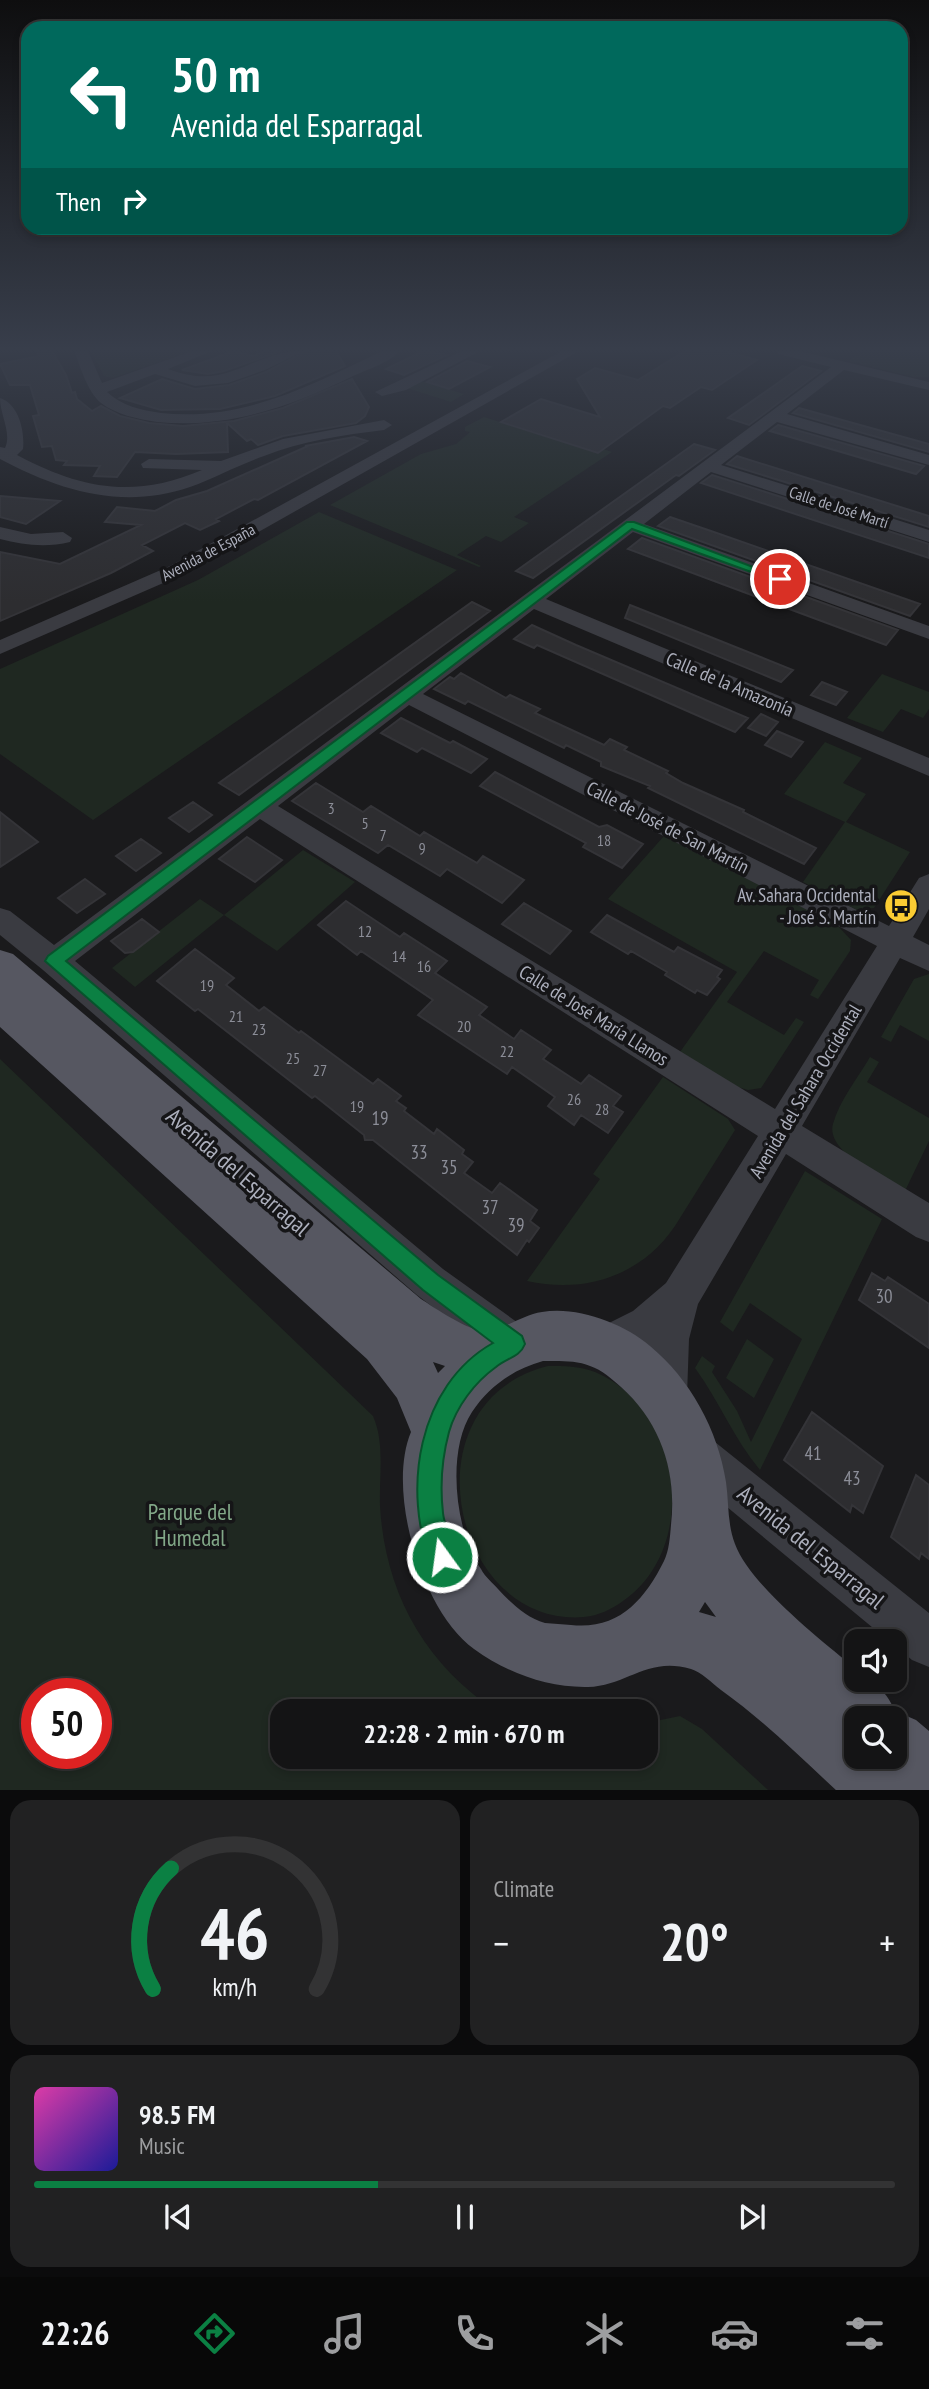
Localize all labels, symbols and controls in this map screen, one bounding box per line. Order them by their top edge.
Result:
text: 50 m [171,42,260,106]
icon: left [56,49,147,140]
text: Avenida del Esparragal [171,104,422,146]
icon: right [115,182,153,220]
text: Then [56,185,101,218]
street label: Calle de José Martí [787,482,892,533]
street label: Avenida de España [158,519,258,585]
pin [750,549,810,609]
icon: arrive [761,560,799,598]
street label: Calle de la Amazonía [663,646,797,722]
street label: Calle de José de San Martín [583,776,753,878]
house number: 3 [327,798,335,818]
house number: 5 [361,813,369,833]
house number: 7 [379,825,387,845]
house number: 18 [597,830,611,850]
house number: 9 [418,838,426,858]
place label: Av. Sahara Occidental - José S. Martín [737,883,877,929]
bus stop icon: Av. Sahara Occidental - José S. Martín [882,887,920,925]
house number: 12 [358,921,372,941]
house number: 14 [392,946,406,966]
house number: 16 [417,956,431,976]
street label: Calle de José María Llanos [515,959,673,1071]
house number: 19 [200,975,214,995]
street label: Avenida del Sahara Occidental [744,999,867,1182]
house number: 21 [229,1006,243,1026]
house number: 20 [457,1016,471,1036]
house number: 23 [252,1019,266,1039]
house number: 22 [500,1041,514,1061]
house number: 25 [286,1048,300,1068]
house number: 27 [313,1060,327,1080]
house number: 26 [567,1089,581,1109]
house number: 19 [350,1096,364,1116]
house number: 28 [595,1099,609,1119]
street label: Avenida del Esparragal [161,1101,316,1242]
house number: 19 [371,1106,389,1130]
house number: 33 [410,1140,428,1164]
house number: 35 [440,1155,458,1179]
house number: 37 [481,1195,499,1219]
house number: 39 [507,1213,525,1237]
house number: 30 [875,1284,893,1308]
house number: 41 [804,1441,822,1465]
house number: 43 [843,1466,861,1490]
street label: Avenida del Esparragal [732,1479,891,1615]
park label: Parque del Humedal [148,1497,233,1552]
position arrow [405,1520,479,1594]
map controls [844,1629,907,1769]
button: sound [844,1629,907,1692]
speed limit sign: 50 [21,1678,112,1769]
button: search [844,1706,907,1769]
text: 22:28 · 2 min · 670 m [364,1717,564,1750]
text: Climate [494,1874,554,1903]
text: 46 [200,1885,270,1979]
text: 20° [660,1908,729,1975]
text: − [494,1918,509,1967]
text: + [879,1918,895,1967]
text: km/h [213,1970,257,2002]
text: 98.5 FM [139,2098,215,2131]
text: Music [139,2131,185,2160]
icon: previous [159,2198,197,2236]
icon: pause [446,2198,484,2236]
icon: next [733,2198,771,2236]
icon: directions [190,2309,239,2358]
icon: music [320,2309,369,2358]
icon: phone [450,2309,499,2358]
icon: climate [580,2309,629,2358]
icon: car [710,2309,759,2358]
icon: filters [840,2309,889,2358]
text: 22:26 [40,2312,110,2354]

